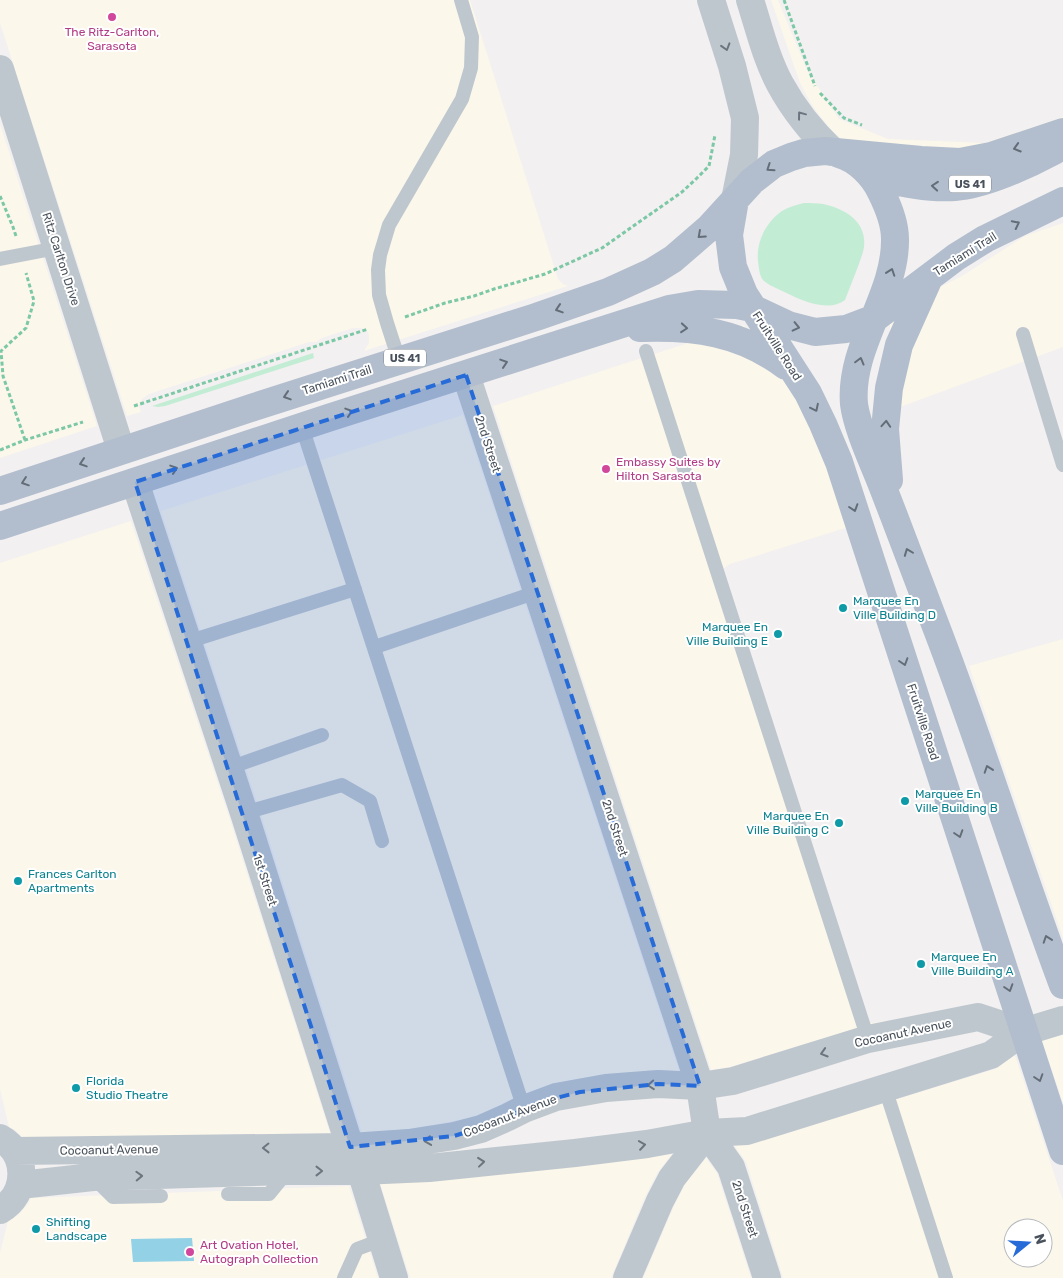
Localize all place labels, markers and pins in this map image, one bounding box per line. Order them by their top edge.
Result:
marker: The Ritz-Carlton, Sarasota [106,11,118,23]
place label: The Ritz-Carlton, Sarasota [65,25,159,53]
place label: Embassy Suites by Hilton Sarasota [616,455,721,483]
marker: Embassy Suites by Hilton Sarasota [600,463,612,475]
place label: Marquee En Ville Building D [853,594,936,622]
marker: Marquee En Ville Building D [837,602,849,614]
place label: Marquee En Ville Building E [686,620,768,648]
marker: Marquee En Ville Building E [772,628,784,640]
place label: Marquee En Ville Building B [915,787,998,815]
marker: Marquee En Ville Building B [899,795,911,807]
place label: Marquee En Ville Building C [746,809,829,837]
marker: Marquee En Ville Building C [833,817,845,829]
place label: Frances Carlton Apartments [28,867,117,895]
marker: Frances Carlton Apartments [12,875,24,887]
place label: Marquee En Ville Building A [931,950,1013,978]
marker: Marquee En Ville Building A [915,958,927,970]
place label: Florida Studio Theatre [86,1074,168,1102]
marker: Florida Studio Theatre [70,1082,82,1094]
place label: Shifting Landscape [46,1215,107,1243]
marker: Shifting Landscape [30,1223,42,1235]
place label: Art Ovation Hotel, Autograph Collection [200,1238,318,1266]
marker: Art Ovation Hotel, Autograph Collection [184,1246,196,1258]

